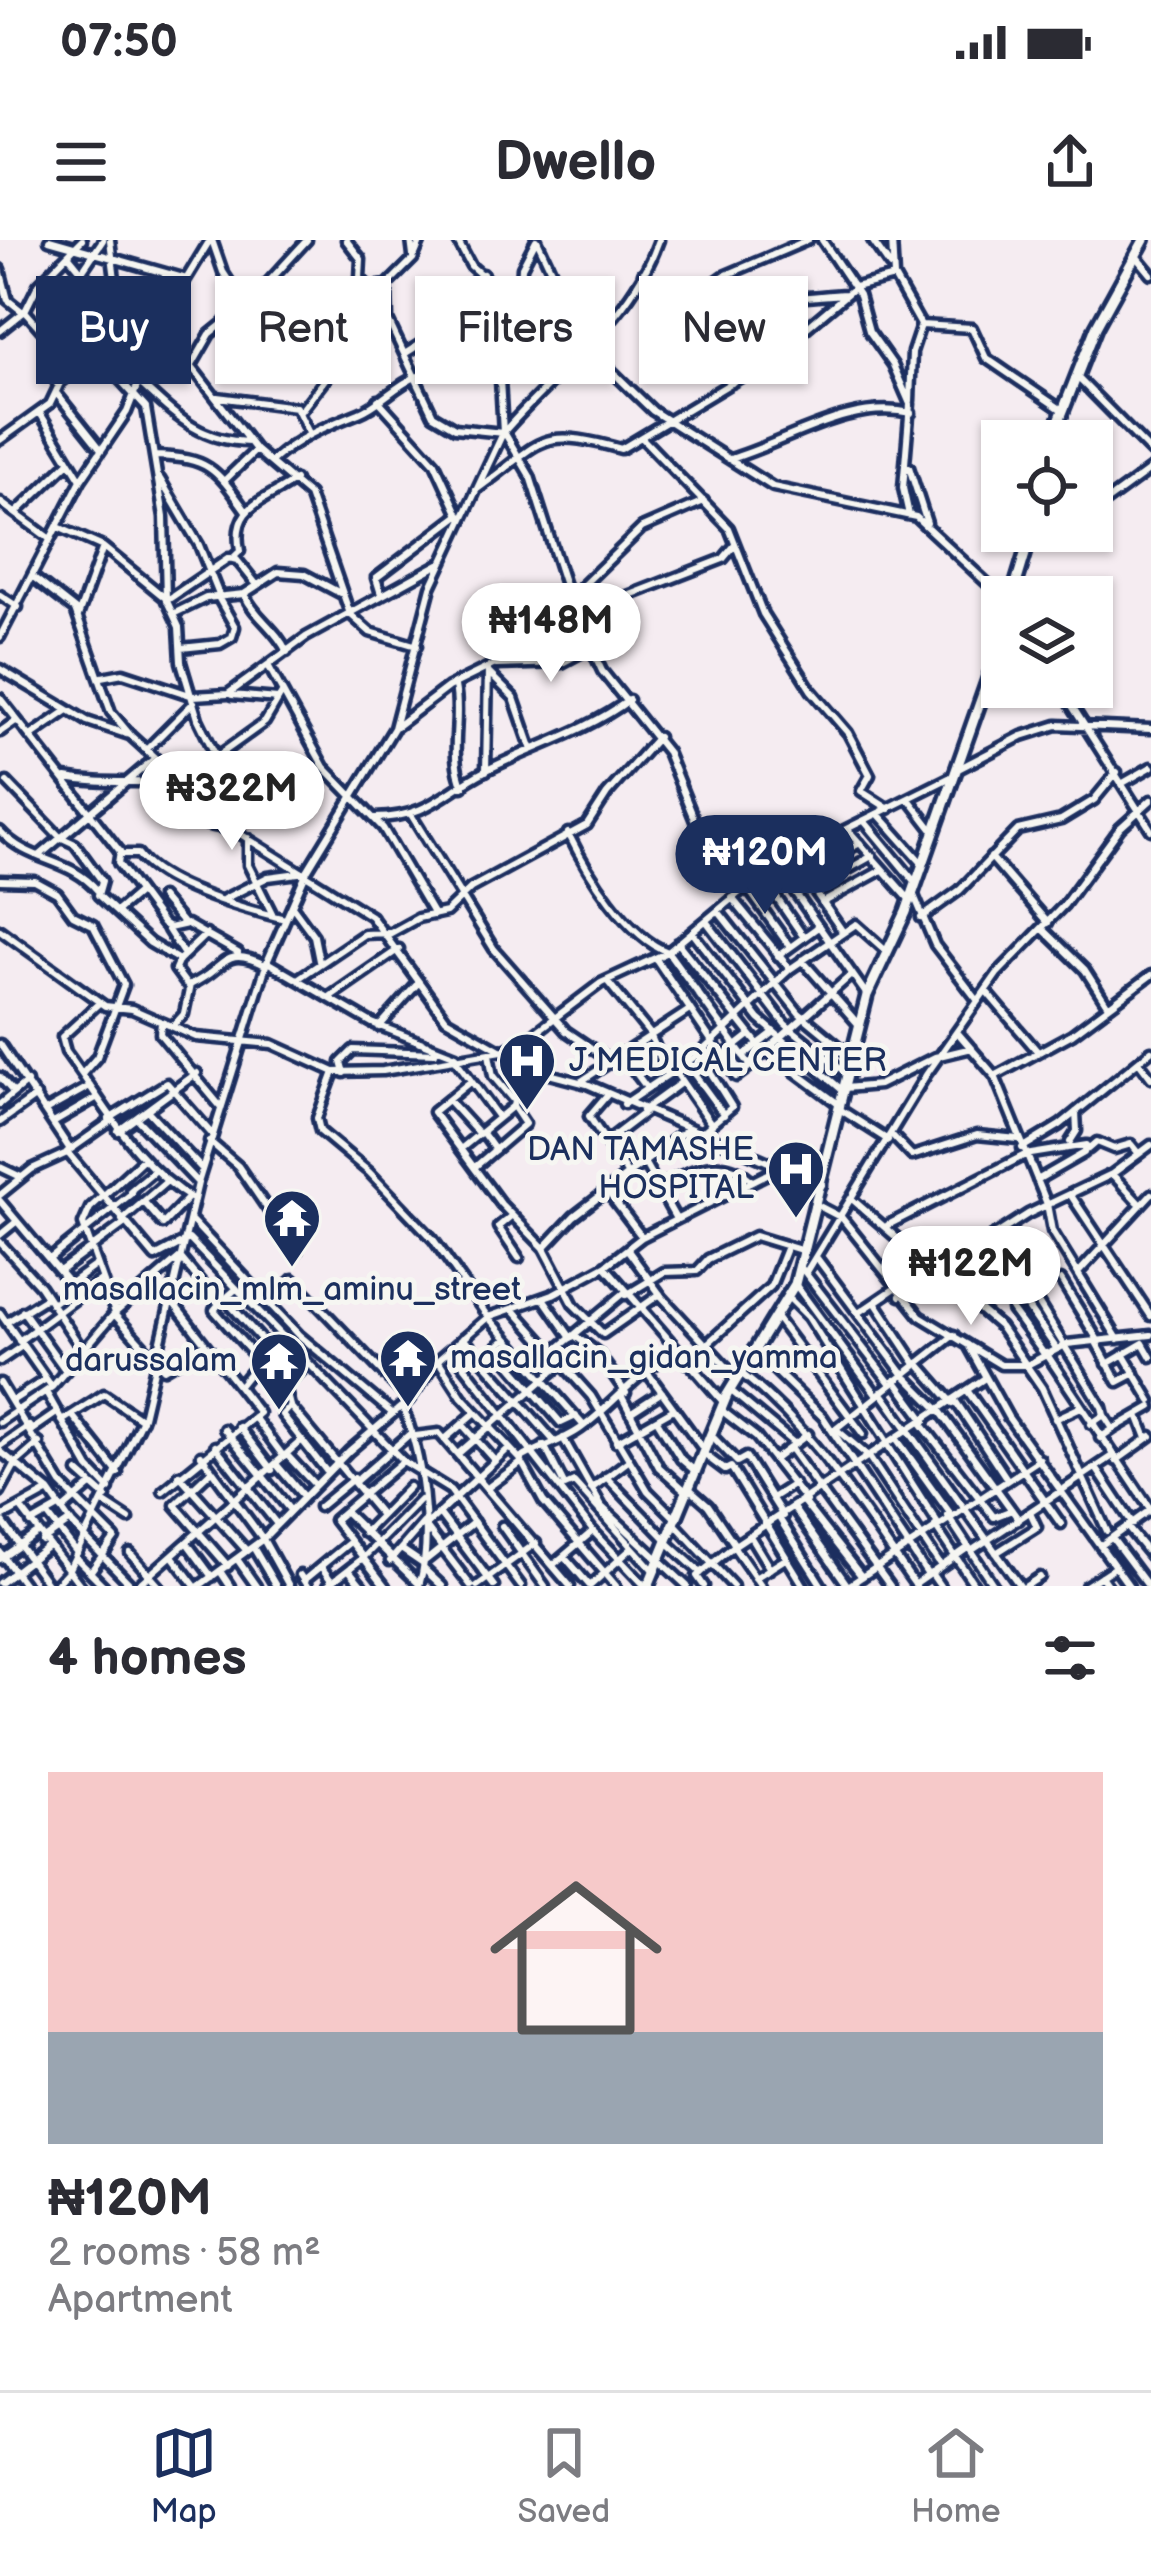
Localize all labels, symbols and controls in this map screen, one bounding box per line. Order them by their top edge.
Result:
text: 07:50 [60,15,178,70]
icon: menu [48,129,114,195]
icon: share [1037,129,1103,195]
text: Dwello [495,130,656,195]
chip: Buy [36,276,191,384]
chip: Rent [215,276,391,384]
chip: Filters [415,276,615,384]
chip: New [639,276,808,384]
map controls [981,420,1113,708]
button: locate [981,420,1113,552]
button: layers [981,576,1113,708]
pin: ₦148M [467,583,635,685]
text: ₦148M [489,598,613,645]
pin: ₦322M [148,751,316,853]
text: ₦322M [166,766,298,813]
pin: ₦120M [681,815,849,917]
text: ₦120M [702,830,828,877]
hospital icon: J MEDICAL CENTER [496,1030,558,1112]
place label: J MEDICAL CENTER [569,1041,887,1081]
place label: DAN TAMASHE HOSPITAL [527,1130,754,1208]
hospital icon: DAN TAMASHE HOSPITAL [765,1138,827,1220]
temple icon: masallacin_mlm_aminu_street [261,1187,323,1269]
pin: ₦122M [887,1226,1055,1328]
text: ₦122M [909,1241,1033,1288]
place label: masallacin_mlm_aminu_street [63,1270,521,1310]
temple icon: masallacin_gidan_yamma [377,1327,439,1409]
temple icon: darussalam [248,1330,310,1412]
place label: masallacin_gidan_yamma [450,1338,838,1378]
place label: darussalam [65,1341,237,1381]
icon: filters [1037,1625,1103,1691]
text: 4 homes [48,1628,247,1689]
icon: home [468,1850,684,2066]
text: ₦120M [48,2169,212,2230]
text: 2 rooms · 58 m² [48,2230,321,2277]
text: Apartment [48,2277,232,2324]
tab: Map [150,2420,217,2532]
tab: Saved [517,2420,610,2532]
tab: Home [911,2420,1001,2532]

